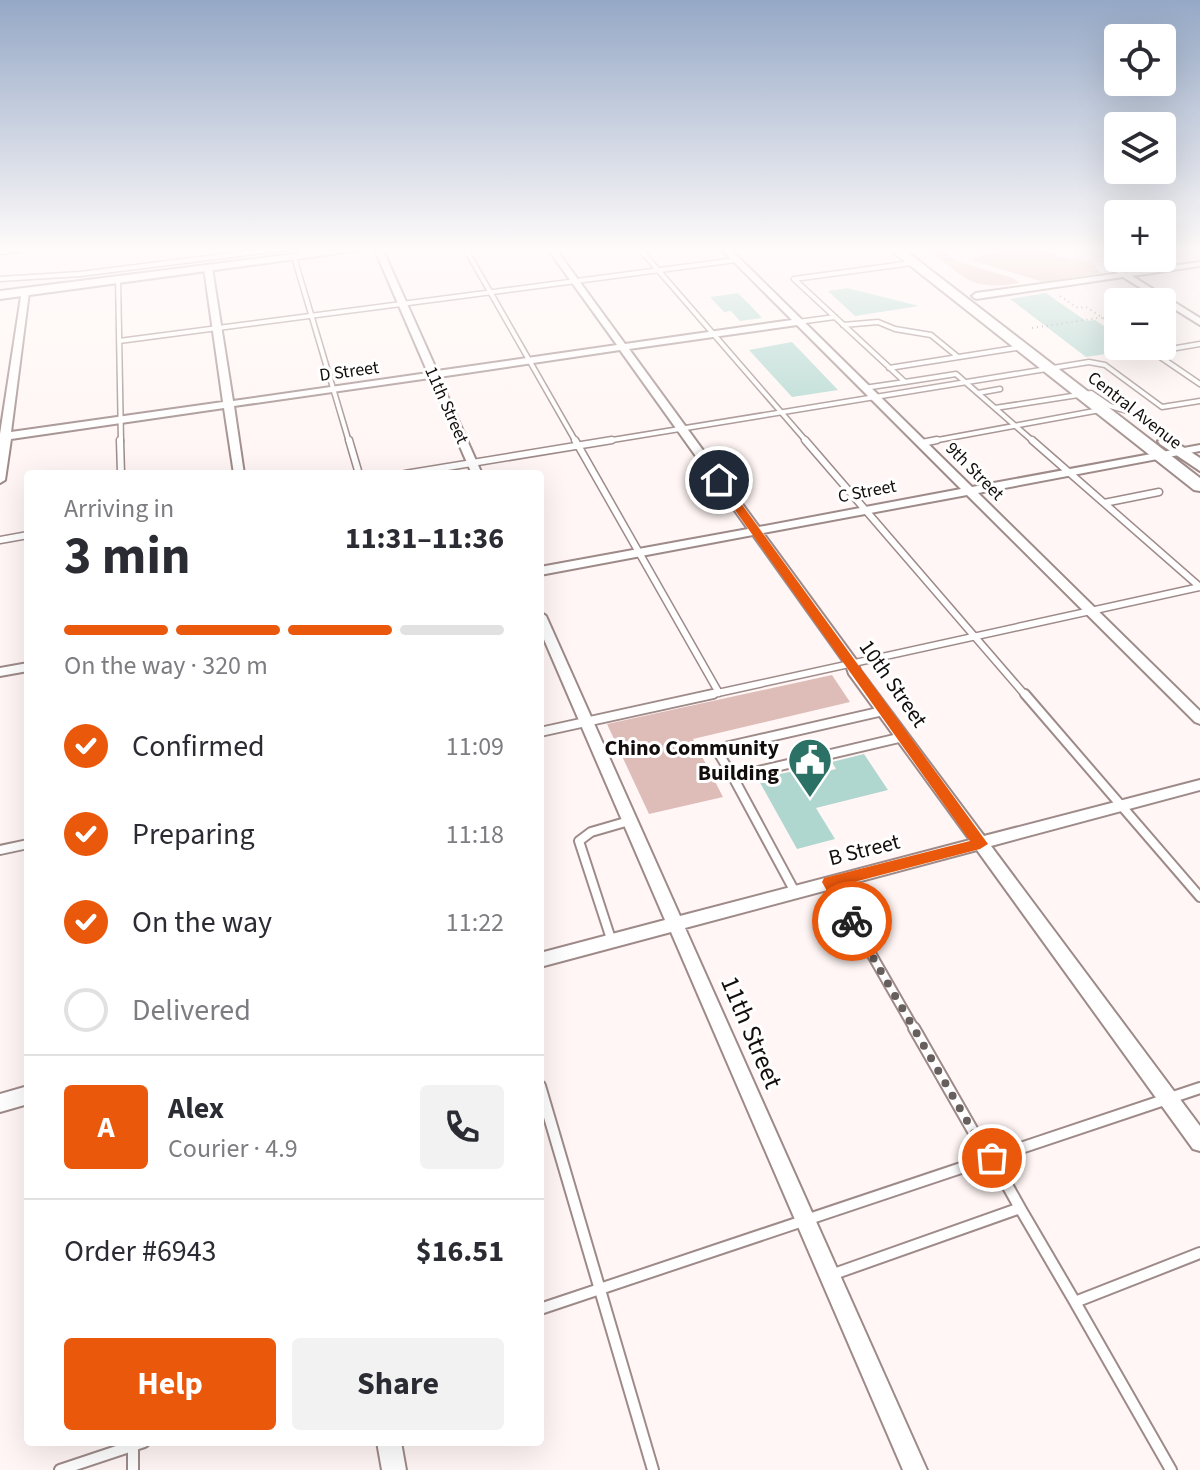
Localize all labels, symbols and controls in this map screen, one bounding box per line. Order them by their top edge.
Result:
map controls [1104,24,1176,360]
button: locate [1104,24,1176,96]
button: layers [1104,112,1176,184]
button: + [1104,200,1176,272]
button: − [1104,288,1176,360]
street label: D Street [318,355,380,388]
street label: 11th Street [418,362,475,448]
street label: Central Avenue [1082,366,1187,455]
street label: 9th Street [940,437,1009,506]
pin [685,446,753,514]
icon: home [697,458,741,502]
street label: C Street [836,474,898,509]
text: Arriving in [64,490,174,527]
text: 11:31–11:36 [345,517,504,560]
text: 3 min [64,520,191,594]
street label: 10th Street [851,633,936,734]
text: On the way · 320 m [64,647,268,684]
icon: check [64,724,108,768]
text: Confirmed [132,725,265,768]
text: 11:09 [446,728,504,765]
place label: Chino Community Building [605,732,780,789]
public building icon: Chino Community Building [786,736,834,799]
icon: check [64,812,108,856]
text: Preparing [132,813,255,856]
text: 11:18 [446,816,504,853]
street label: B Street [825,826,904,874]
courier [812,881,892,961]
icon: bike [830,899,874,943]
icon: check [64,900,108,944]
text: On the way [132,901,272,944]
text: 11:22 [446,904,504,941]
street label: 11th Street [711,970,792,1094]
text: Delivered [132,989,251,1032]
button: phone [420,1085,504,1169]
text: Alex [168,1087,224,1130]
text: A [97,1106,115,1149]
pin [958,1124,1026,1192]
text: Courier · 4.9 [168,1130,298,1167]
icon: bag [970,1136,1014,1180]
text: Order #6943 [64,1230,217,1273]
text: $16.51 [416,1230,504,1273]
button: Help [64,1338,276,1430]
button: Share [292,1338,504,1430]

